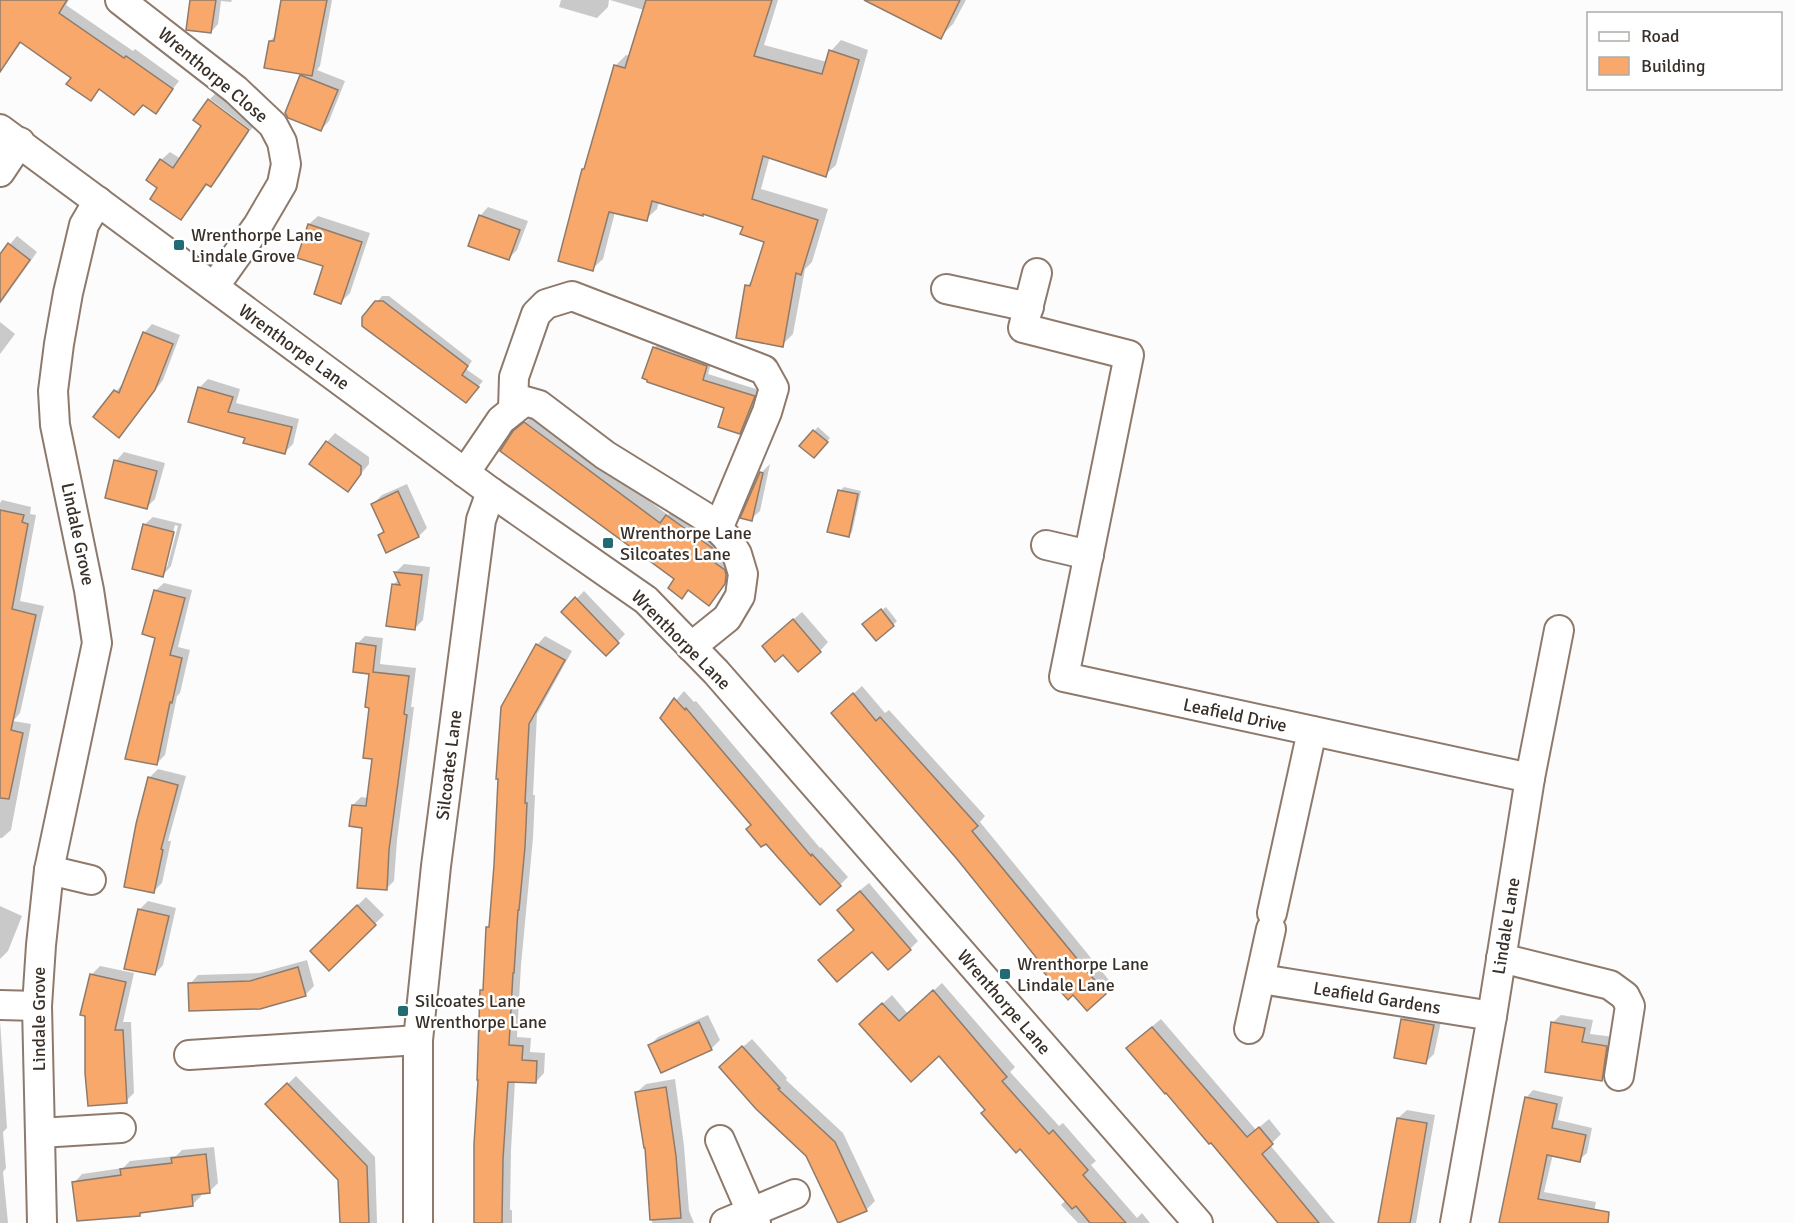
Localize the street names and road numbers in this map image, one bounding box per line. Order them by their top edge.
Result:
street label: Wrenthorpe Close [153,23,273,127]
street label: Wrenthorpe Lane [234,299,354,395]
street label: Lindale Grove [56,481,100,587]
street label: Wrenthorpe Lane [627,586,735,694]
street label: Leafield Drive [1181,693,1289,737]
street label: Silcoates Lane [431,709,467,821]
street label: Lindale Lane [1487,876,1525,976]
street label: Wrenthorpe Lane [952,945,1056,1059]
street label: Lindale Grove [28,967,50,1071]
street label: Leafield Gardens [1312,977,1442,1019]

